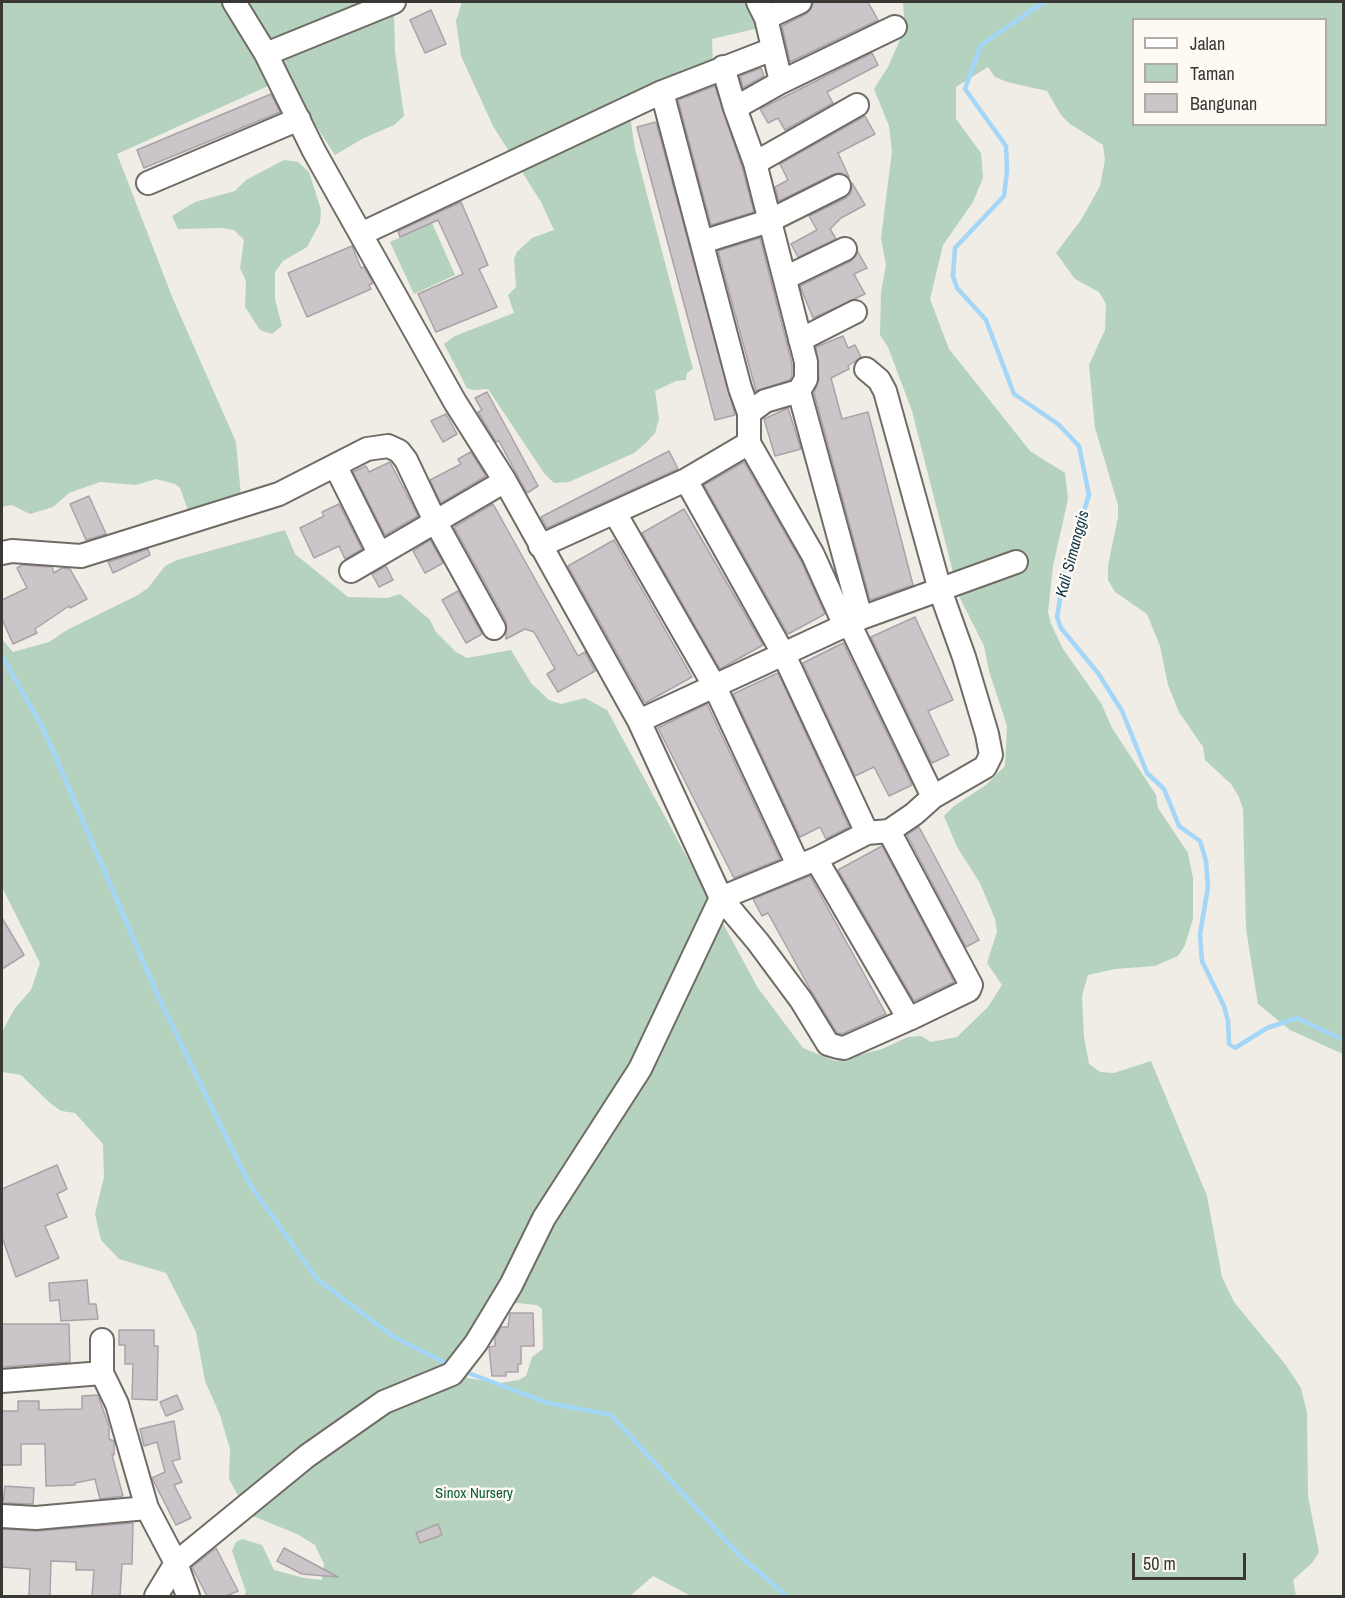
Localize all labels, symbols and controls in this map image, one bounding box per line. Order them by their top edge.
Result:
legend [1132,18,1327,126]
text: Jalan [1190,31,1225,56]
text: Taman [1190,61,1235,86]
text: Bangunan [1190,91,1257,116]
water label: Kali Simanggis [1052,509,1094,599]
park label: Sinox Nursery [435,1485,513,1503]
scale bar [1135,1541,1249,1579]
text: 50 m [1143,1551,1176,1576]

